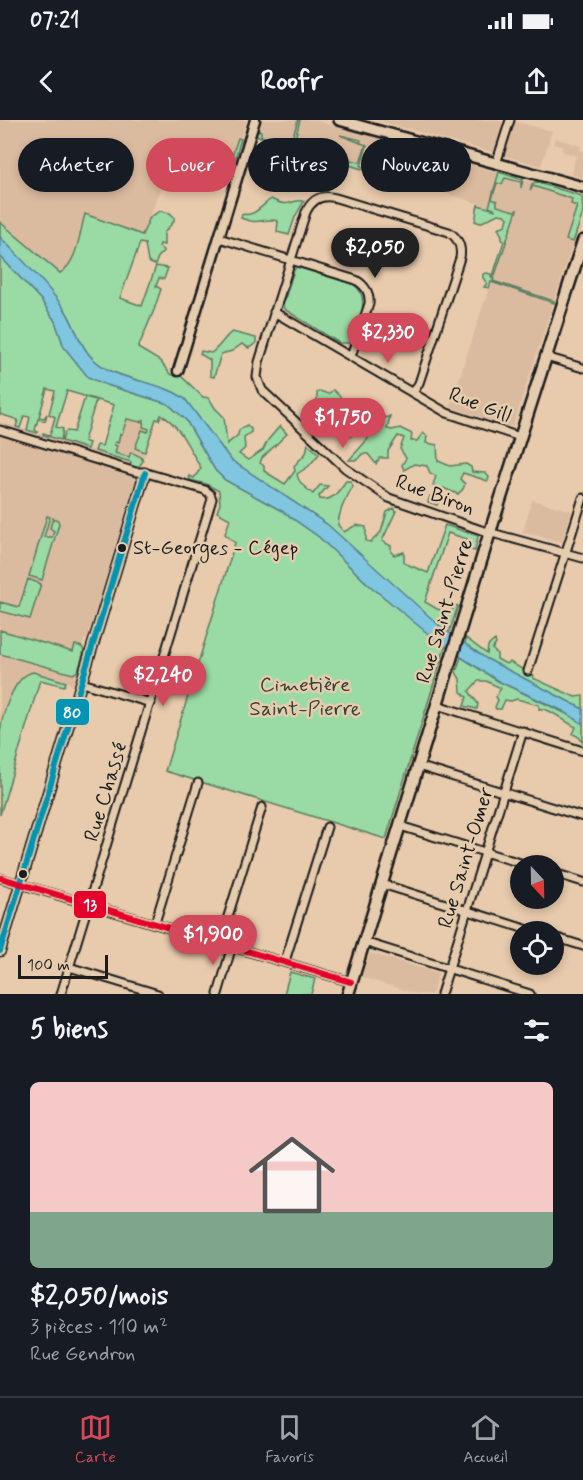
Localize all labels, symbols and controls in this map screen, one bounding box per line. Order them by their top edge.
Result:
text: 07:21 [30,7,79,35]
text: Roofr [260,64,323,99]
icon: back [30,65,63,98]
icon: share [520,65,553,98]
chip: Acheter [18,138,134,192]
chip: Louer [146,138,236,192]
chip: Filtres [248,138,349,192]
chip: Nouveau [361,138,471,192]
pin: $2,050 [326,228,424,279]
text: $2,050 [345,234,405,261]
pin: $2,330 [339,313,437,364]
text: $2,330 [361,319,415,346]
street label: Rue Gill [445,380,515,430]
pin: $1,750 [294,398,392,449]
text: $1,750 [314,404,372,431]
street label: Rue Biron [392,468,478,522]
place label: St-Georges - Cégep [133,535,298,563]
street label: Rue Saint-Pierre [410,535,480,687]
marker: St-Georges - Cégep [116,542,128,554]
pin: $2,240 [114,656,212,707]
text: $2,240 [133,662,193,689]
park label: Cimetière Saint-Pierre [249,671,361,723]
line badge: 80 [55,698,90,726]
text: 80 [63,703,81,724]
street label: Rue Chassé [78,739,134,845]
street label: Rue Saint-Omer [431,784,501,932]
north arrow [510,855,564,909]
map controls [510,855,564,975]
unlabelled marker [17,868,29,880]
line badge: 13 [73,890,107,919]
text: 13 [83,895,97,916]
pin: $1,900 [164,915,262,966]
text: $1,900 [183,921,243,948]
button: locate [510,921,564,975]
scale bar [18,952,108,980]
text: 100 m [27,955,70,976]
text: 5 biens [30,1013,108,1047]
icon: filters [520,1014,553,1047]
icon: home [238,1121,346,1229]
text: $2,050/mois [30,1280,168,1314]
text: 3 pièces · 110 m² [30,1314,168,1341]
text: Rue Gendron [30,1341,135,1368]
tab: Carte [75,1411,116,1468]
tab: Favoris [265,1411,314,1468]
tab: Accueil [463,1411,508,1468]

